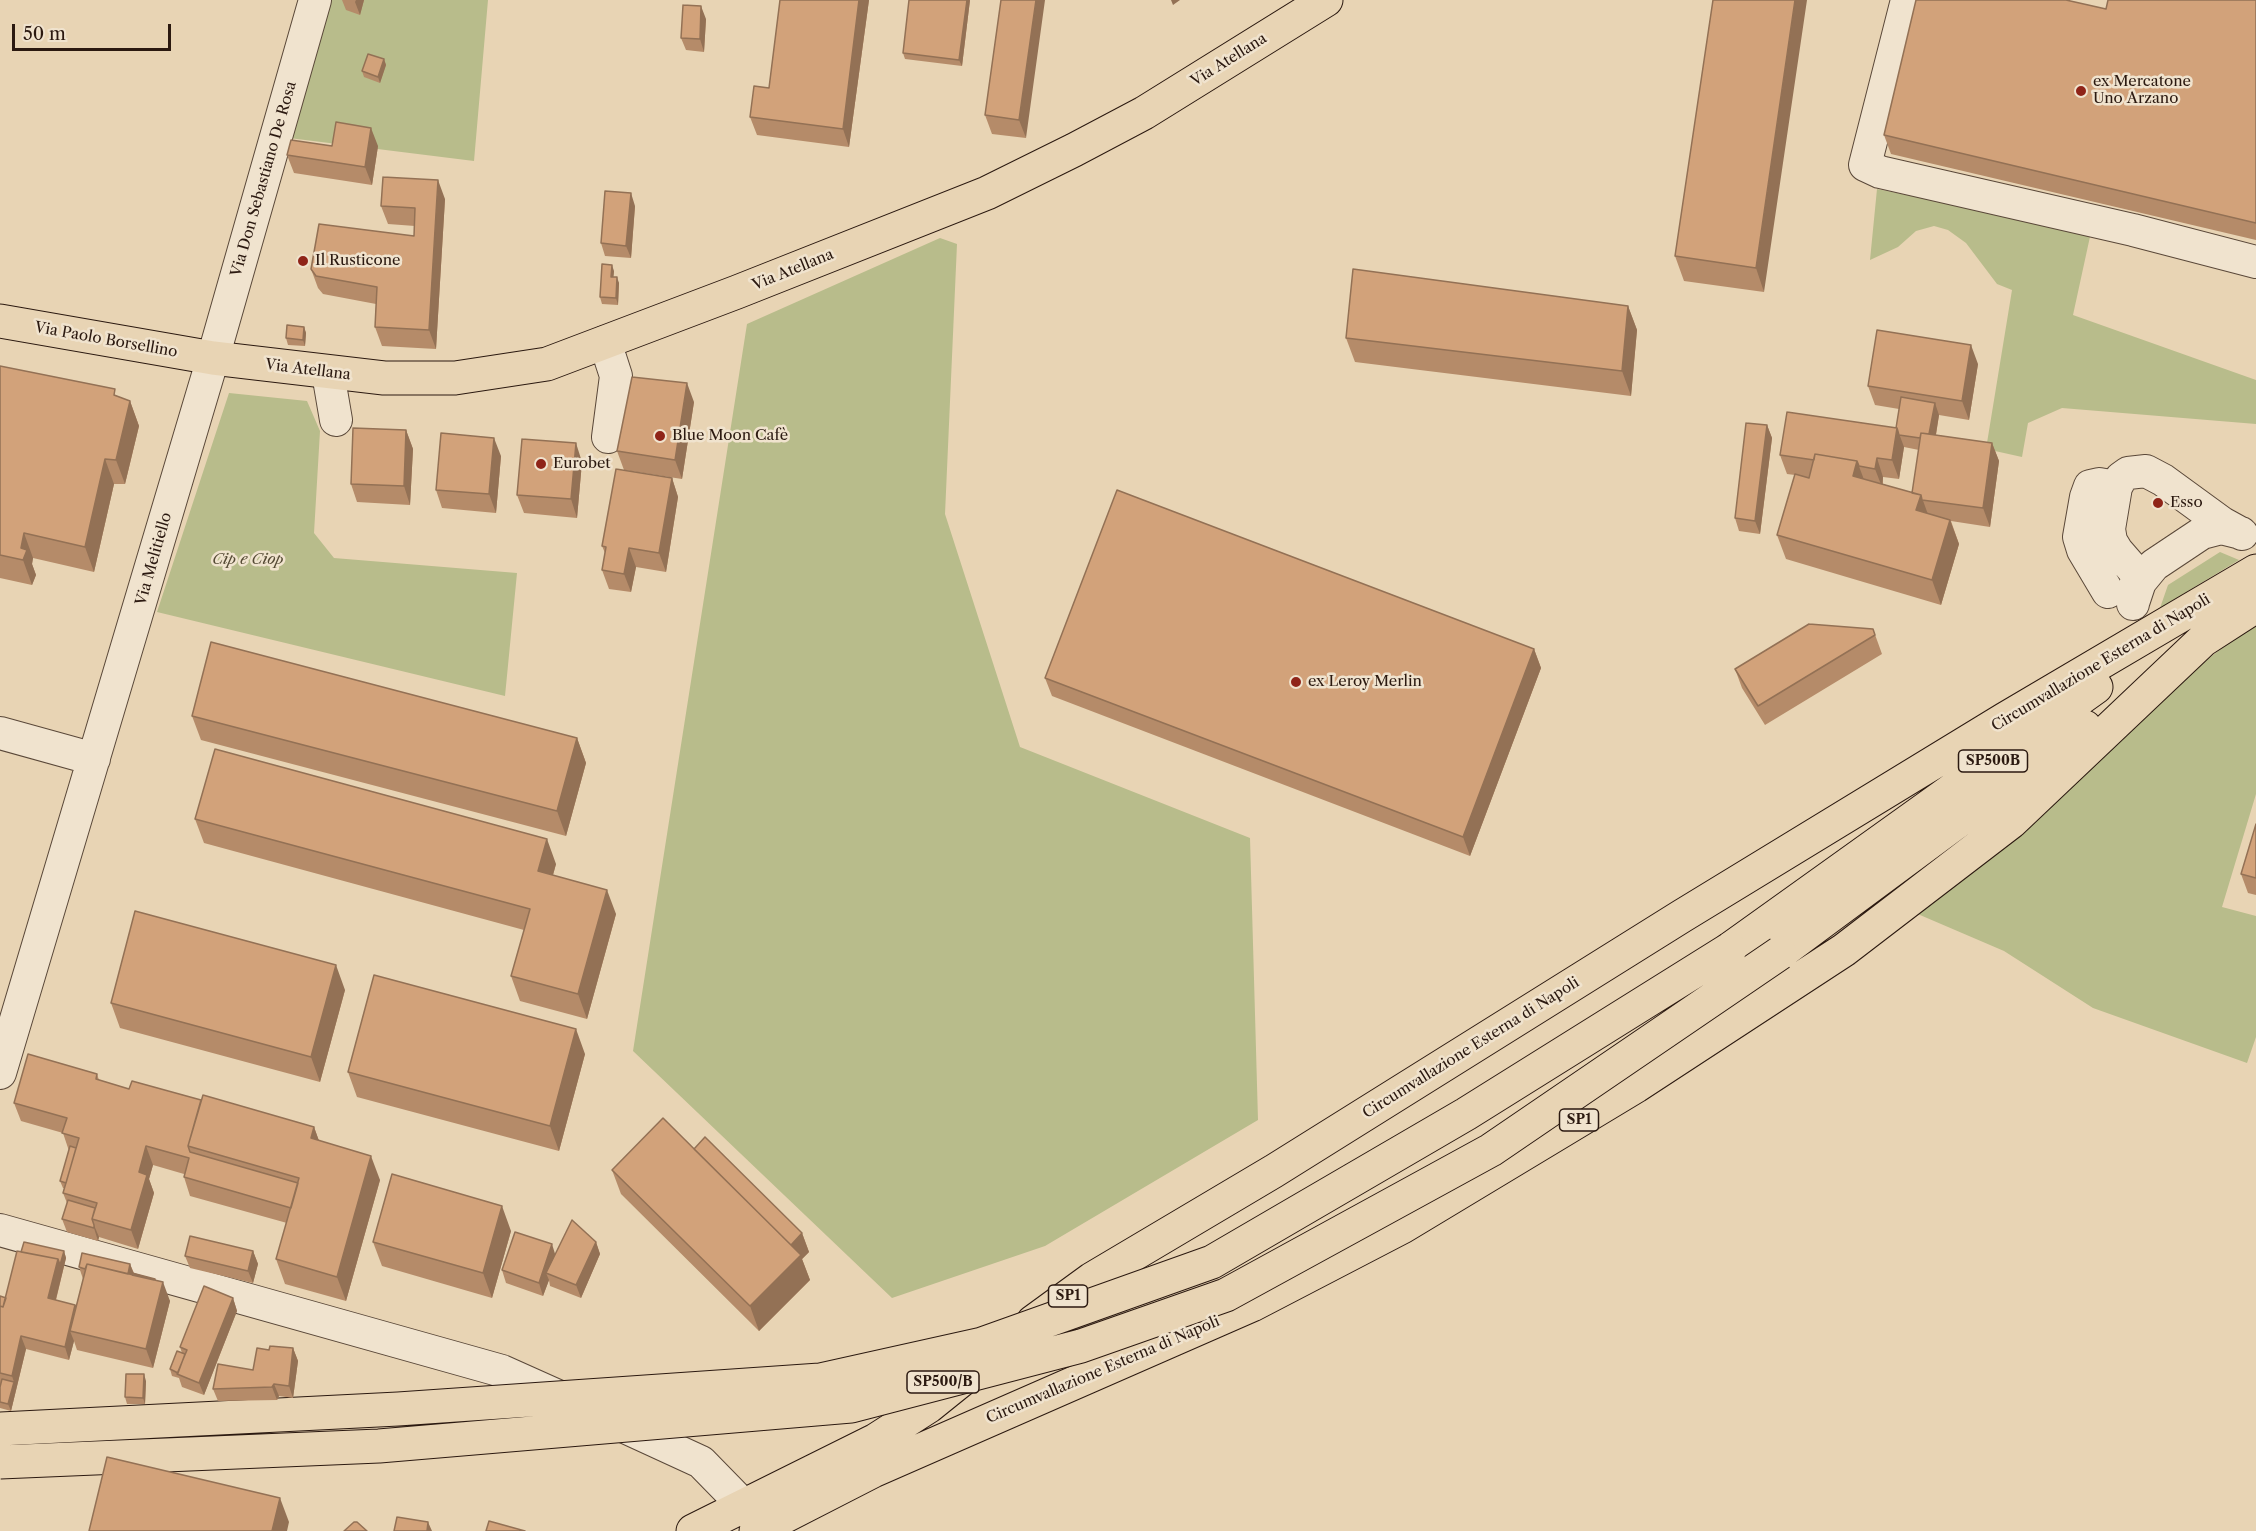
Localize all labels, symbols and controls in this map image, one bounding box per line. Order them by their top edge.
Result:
scale bar [15,12,174,50]
text: 50 m [23,23,66,45]
street label: Via Atellana [1188,30,1270,90]
place label: ex Mercatone Uno Arzano [2093,73,2191,108]
street label: Via Don Sebastiano De Rosa [227,79,301,279]
marker: ex Mercatone Uno Arzano [2074,84,2088,98]
street label: Via Atellana [750,246,836,294]
place label: Il Rusticone [315,252,400,270]
marker: Il Rusticone [296,254,310,268]
street label: Via Paolo Borsellino [33,319,179,361]
street label: Via Atellana [264,356,352,384]
place label: Blue Moon Cafè [672,427,788,445]
marker: Blue Moon Cafè [653,429,667,443]
place label: Eurobet [553,455,611,473]
marker: Eurobet [534,457,548,471]
place label: Esso [2170,494,2203,512]
marker: Esso [2151,496,2165,510]
street label: Via Melitiello [132,510,176,608]
park label: Cip e Ciop [212,551,284,569]
street label: Circumvallazione Esterna di Napoli [1988,590,2214,736]
place label: ex Leroy Merlin [1308,673,1422,691]
marker: ex Leroy Merlin [1289,675,1303,689]
road number: SP500B [1958,750,2028,772]
street label: Circumvallazione Esterna di Napoli [1359,974,1583,1122]
road number: SP1 [1560,1109,1598,1131]
road number: SP1 [1048,1285,1088,1307]
street label: Circumvallazione Esterna di Napoli [984,1313,1222,1427]
road number: SP500/B [907,1371,979,1393]

